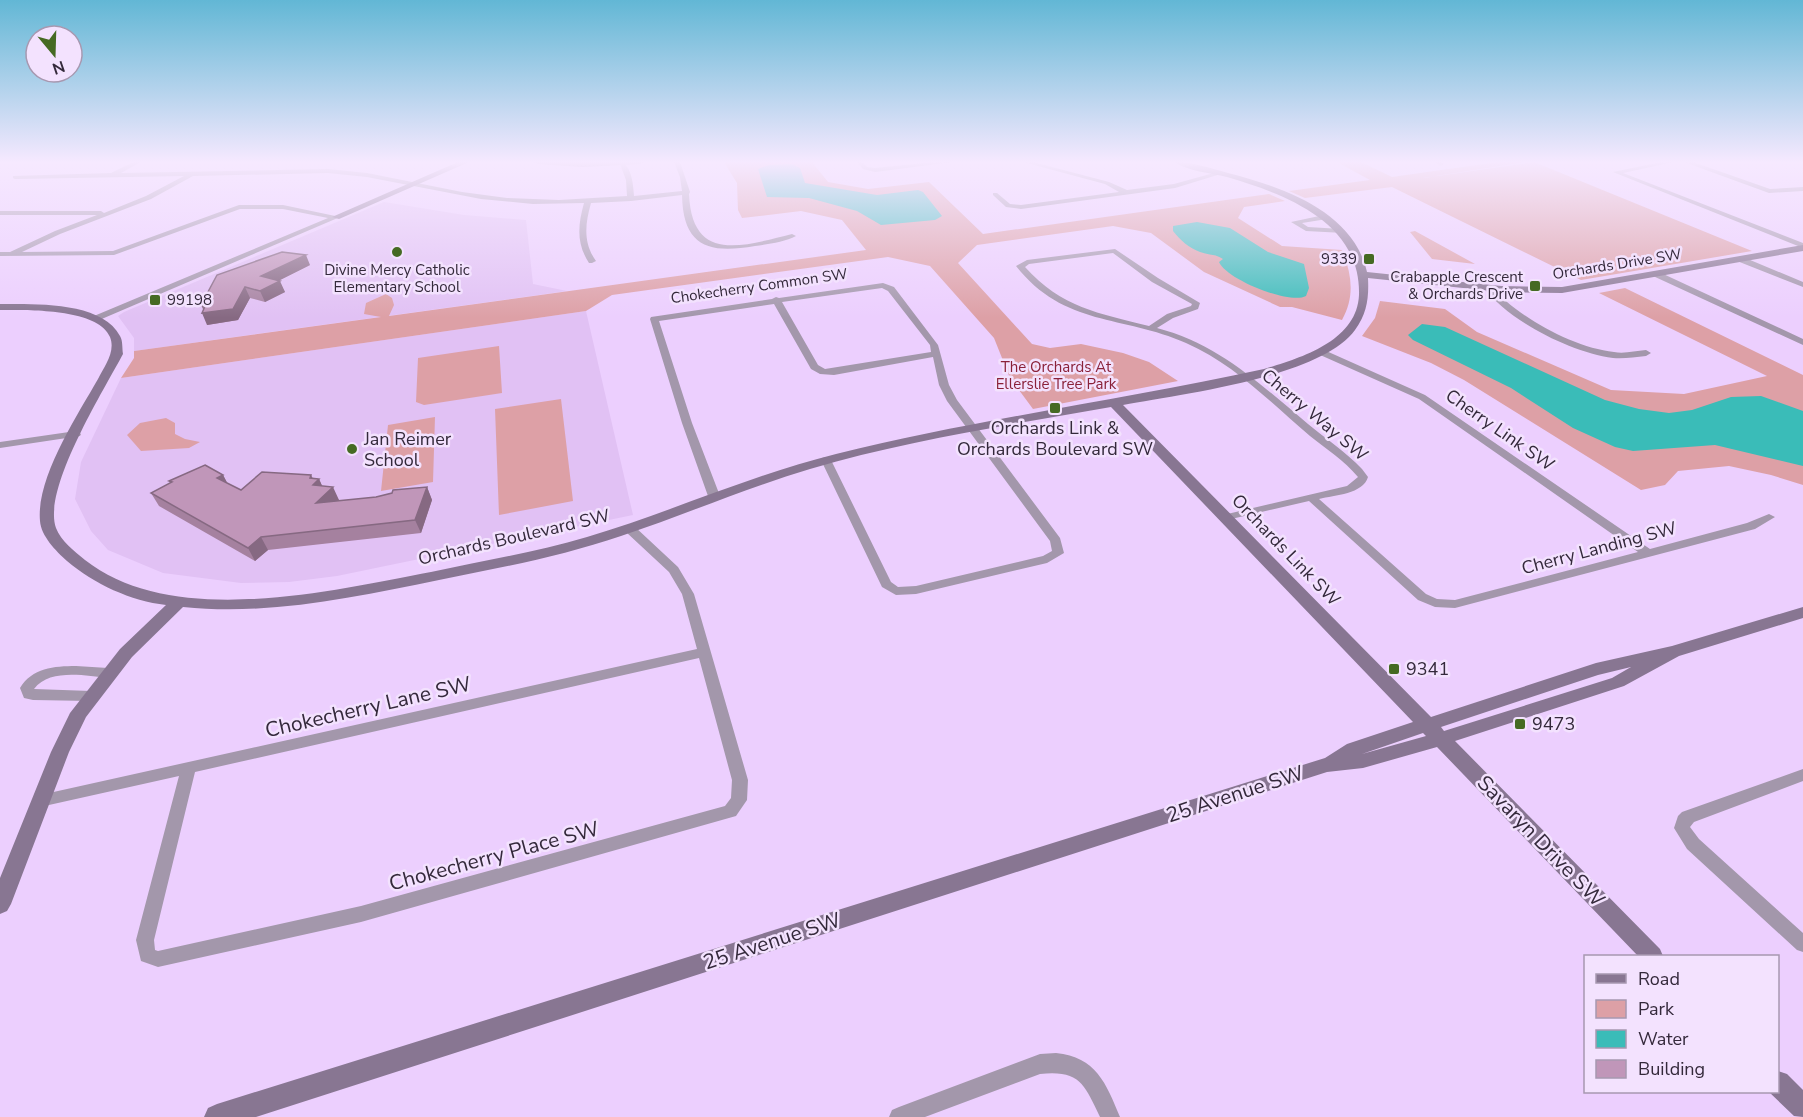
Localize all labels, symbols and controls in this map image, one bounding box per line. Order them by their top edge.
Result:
north arrow [24,24,84,84]
text: N [49,55,68,80]
street label: Orchards Drive SW [1551,244,1683,284]
marker: Divine Mercy Catholic Elementary School [390,245,404,259]
place label: 9339 [1321,249,1357,269]
marker: 9339 [1362,252,1376,266]
place label: Divine Mercy Catholic Elementary School [324,260,470,297]
street label: Chokecherry Common SW [669,264,849,308]
place label: Crabapple Crescent & Orchards Drive [1390,267,1524,304]
marker: Crabapple Crescent & Orchards Drive [1528,279,1542,293]
place label: 99198 [167,290,212,310]
marker: 99198 [148,293,162,307]
park label: The Orchards At Ellerslie Tree Park [996,357,1117,394]
street label: Cherry Way SW [1257,363,1373,467]
street label: Cherry Link SW [1441,384,1559,477]
marker: Orchards Link & Orchards Boulevard SW [1048,401,1062,415]
place label: Orchards Link & Orchards Boulevard SW [957,416,1153,461]
place label: Jan Reimer School [363,427,452,472]
marker: Jan Reimer School [345,442,359,456]
street label: Orchards Link SW [1226,489,1346,611]
street label: Orchards Boulevard SW [416,503,612,571]
street label: Cherry Landing SW [1519,516,1679,580]
place label: 9341 [1406,657,1449,681]
marker: 9341 [1387,662,1401,676]
street label: Chokecherry Lane SW [262,670,474,744]
place label: 9473 [1532,712,1575,736]
marker: 9473 [1513,717,1527,731]
street label: 25 Avenue SW [1163,759,1307,829]
street label: Savaryn Drive SW [1471,769,1611,913]
street label: Chokecherry Place SW [386,814,602,898]
street label: 25 Avenue SW [700,906,844,976]
legend [1584,955,1779,1093]
text: Road [1638,967,1680,991]
text: Park [1638,997,1675,1021]
text: Water [1638,1027,1689,1051]
text: Building [1638,1057,1705,1081]

